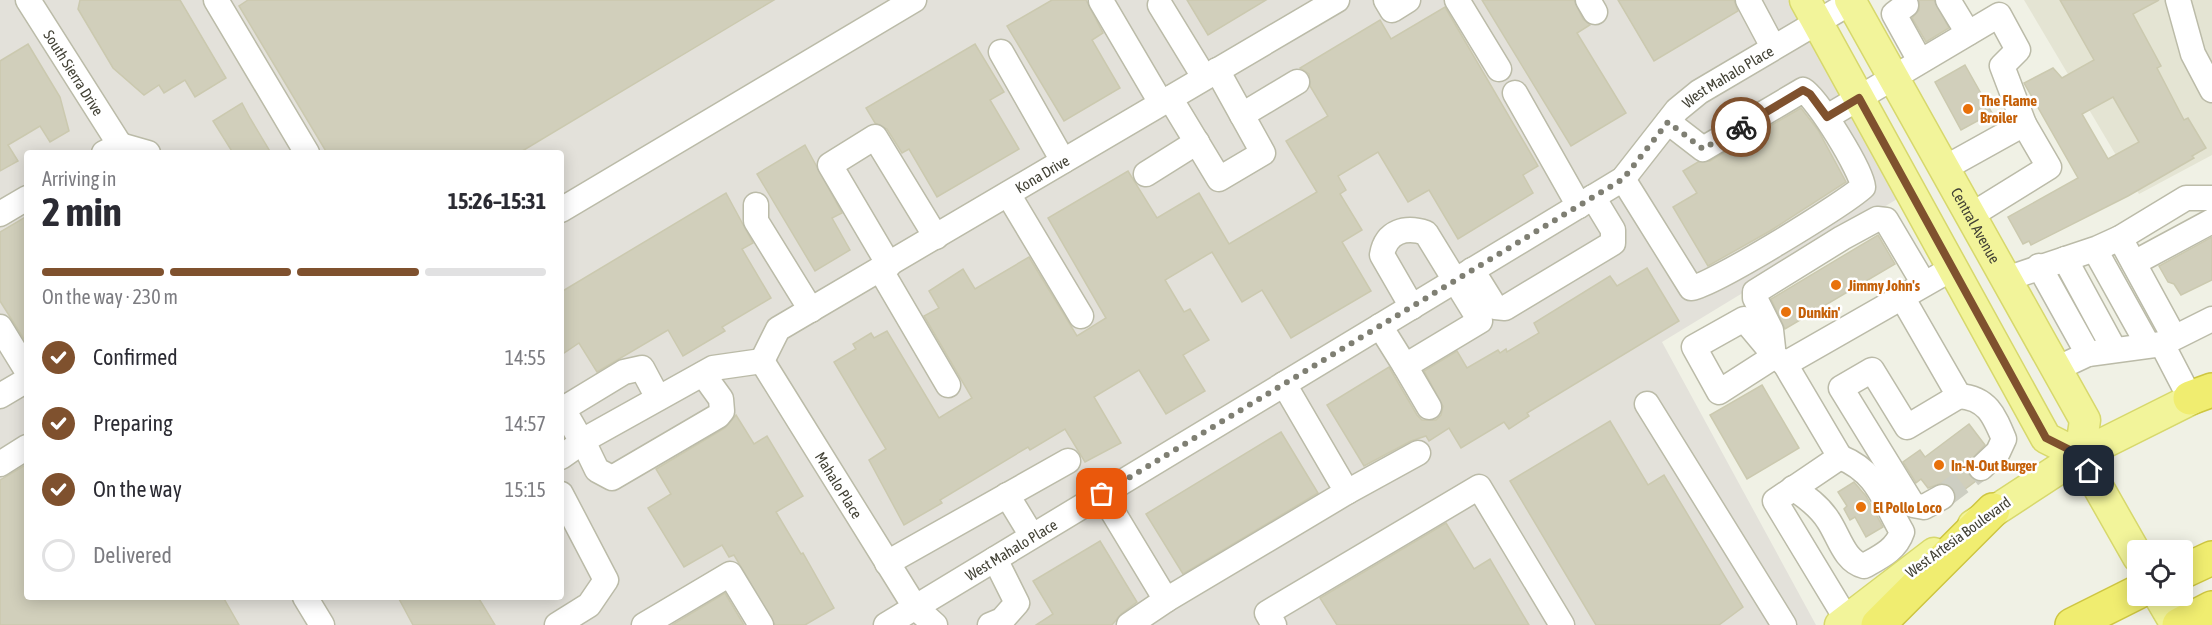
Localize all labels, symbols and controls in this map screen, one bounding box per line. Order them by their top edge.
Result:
street label: South Sierra Drive [41,27,108,119]
street label: West Mahalo Place [1679,42,1776,111]
place label: The Flame Broiler [1980,92,2037,126]
courier [1711,97,1771,157]
marker: The Flame Broiler [1961,102,1975,116]
icon: bike [1725,111,1758,144]
street label: Kona Drive [1012,151,1072,196]
text: Arriving in [42,167,116,190]
street label: Central Avenue [1948,184,2004,266]
text: 15:26–15:31 [448,188,546,214]
text: 2 min [42,190,122,234]
place label: Jimmy John's [1847,277,1921,294]
marker: Jimmy John's [1829,278,1843,292]
text: On the way · 230 m [42,285,178,308]
place label: Dunkin' [1798,304,1841,321]
marker: Dunkin' [1779,305,1793,319]
icon: check [42,341,75,374]
text: Confirmed [93,344,178,370]
text: 14:55 [505,346,546,369]
icon: check [42,407,75,440]
text: Preparing [93,410,173,436]
text: 14:57 [505,412,546,435]
pin [2063,445,2114,496]
street label: Mahalo Place [812,449,866,521]
icon: home [2072,454,2105,487]
place label: In-N-Out Burger [1951,457,2037,474]
marker: In-N-Out Burger [1932,458,1946,472]
pin [1076,468,1127,519]
icon: check [42,473,75,506]
text: On the way [93,476,182,502]
icon: bag [1085,477,1118,510]
text: 15:15 [505,478,546,501]
street label: West Artesia Boulevard [1902,493,2014,581]
place label: El Pollo Loco [1873,499,1942,516]
marker: El Pollo Loco [1854,500,1868,514]
street label: West Mahalo Place [962,515,1060,584]
map controls [2127,540,2193,606]
button: locate [2127,540,2193,606]
text: Delivered [93,542,172,568]

